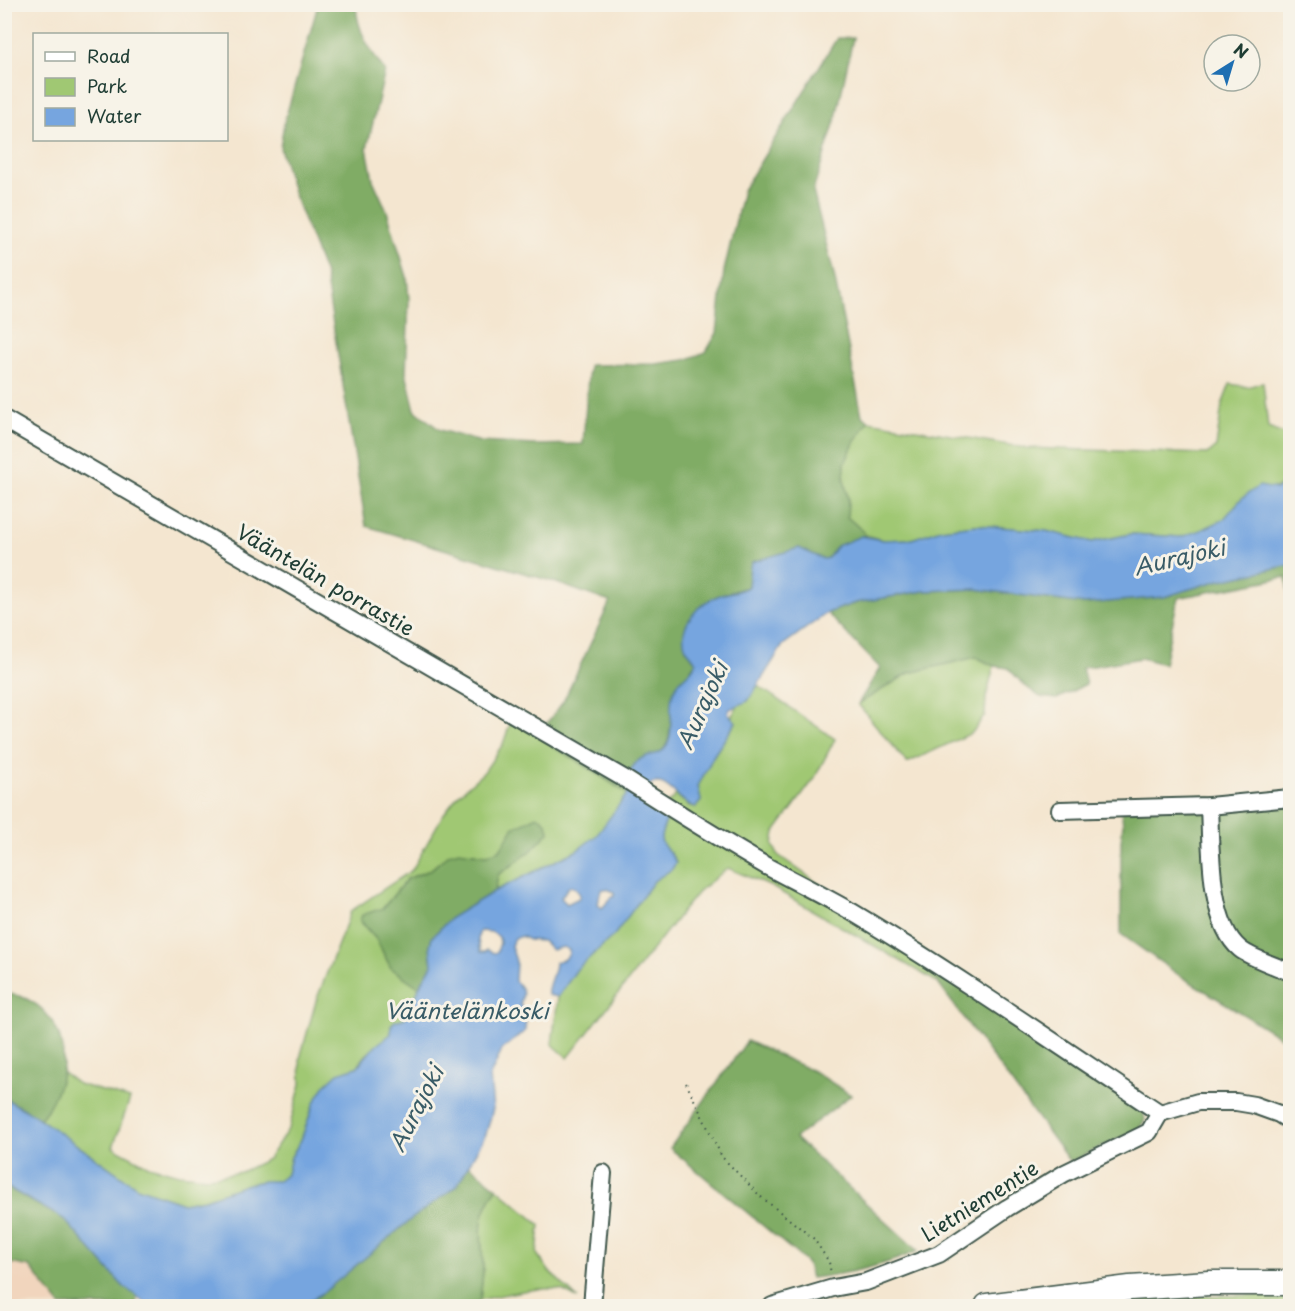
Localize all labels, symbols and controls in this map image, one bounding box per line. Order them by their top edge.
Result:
legend [33,33,228,141]
north arrow [1202,33,1262,93]
text: N [1229,37,1254,64]
text: Road [87,42,131,69]
text: Park [87,72,127,99]
text: Water [87,102,142,129]
street label: Vääntelän porrastie [231,515,421,643]
water label: Aurajoki [1130,529,1231,583]
water label: Aurajoki [667,653,736,754]
water label: Vääntelänkoski [385,993,551,1026]
water label: Aurajoki [379,1057,452,1157]
street label: Lietniementie [914,1151,1044,1249]

